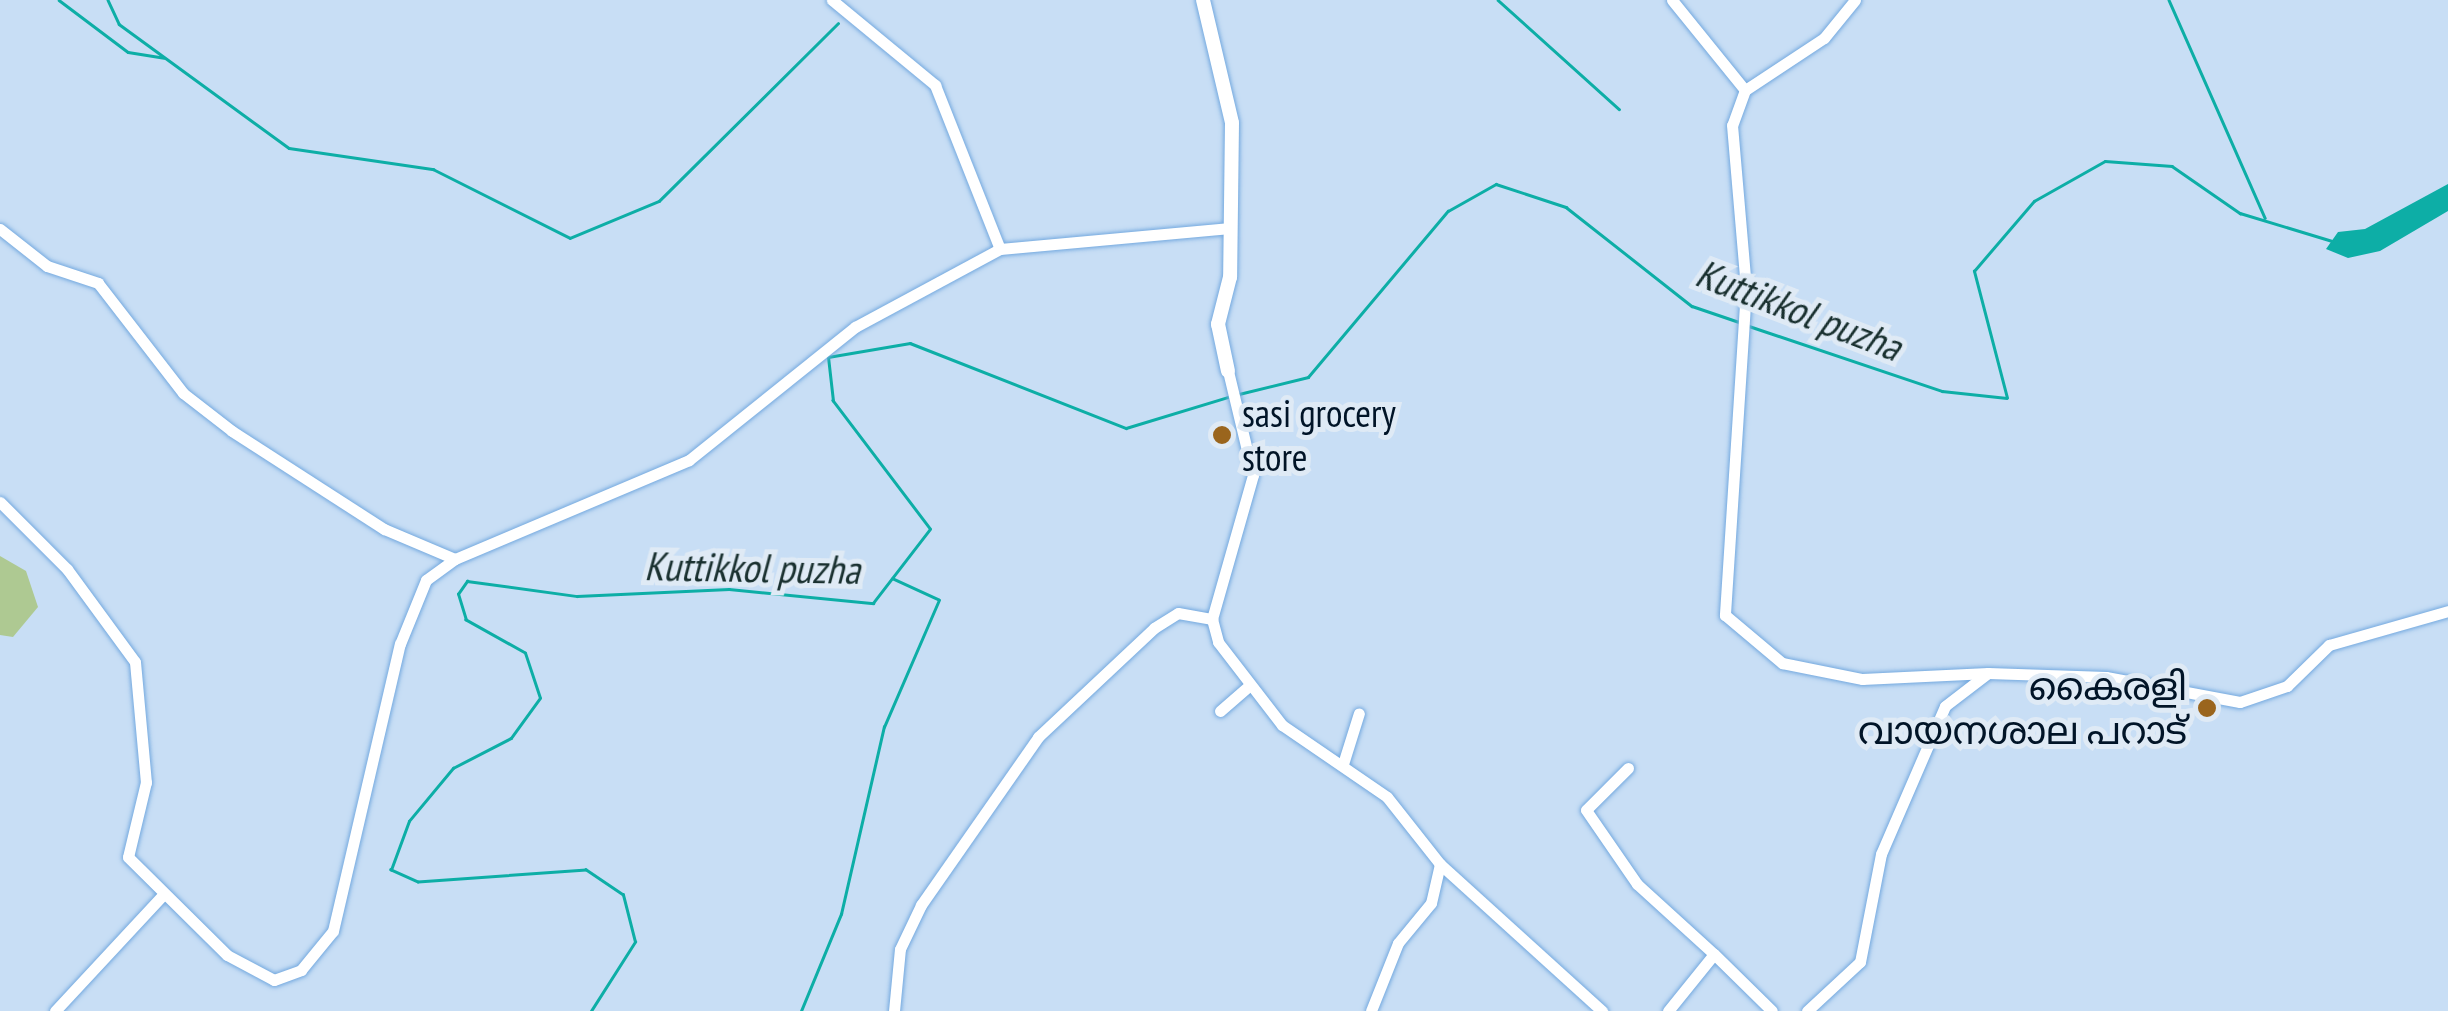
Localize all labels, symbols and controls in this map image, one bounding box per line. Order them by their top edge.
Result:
water label: Kuttikkol puzha [1690,248,1908,370]
place label: sasi grocery store [1242,390,1396,479]
marker: sasi grocery store [1211,424,1233,446]
water label: Kuttikkol puzha [644,541,860,593]
place label: കൈരളി വായനശാല പറാട് [1858,663,2187,752]
marker: കൈരളി വായനശാല പറാട് [2196,697,2218,719]

